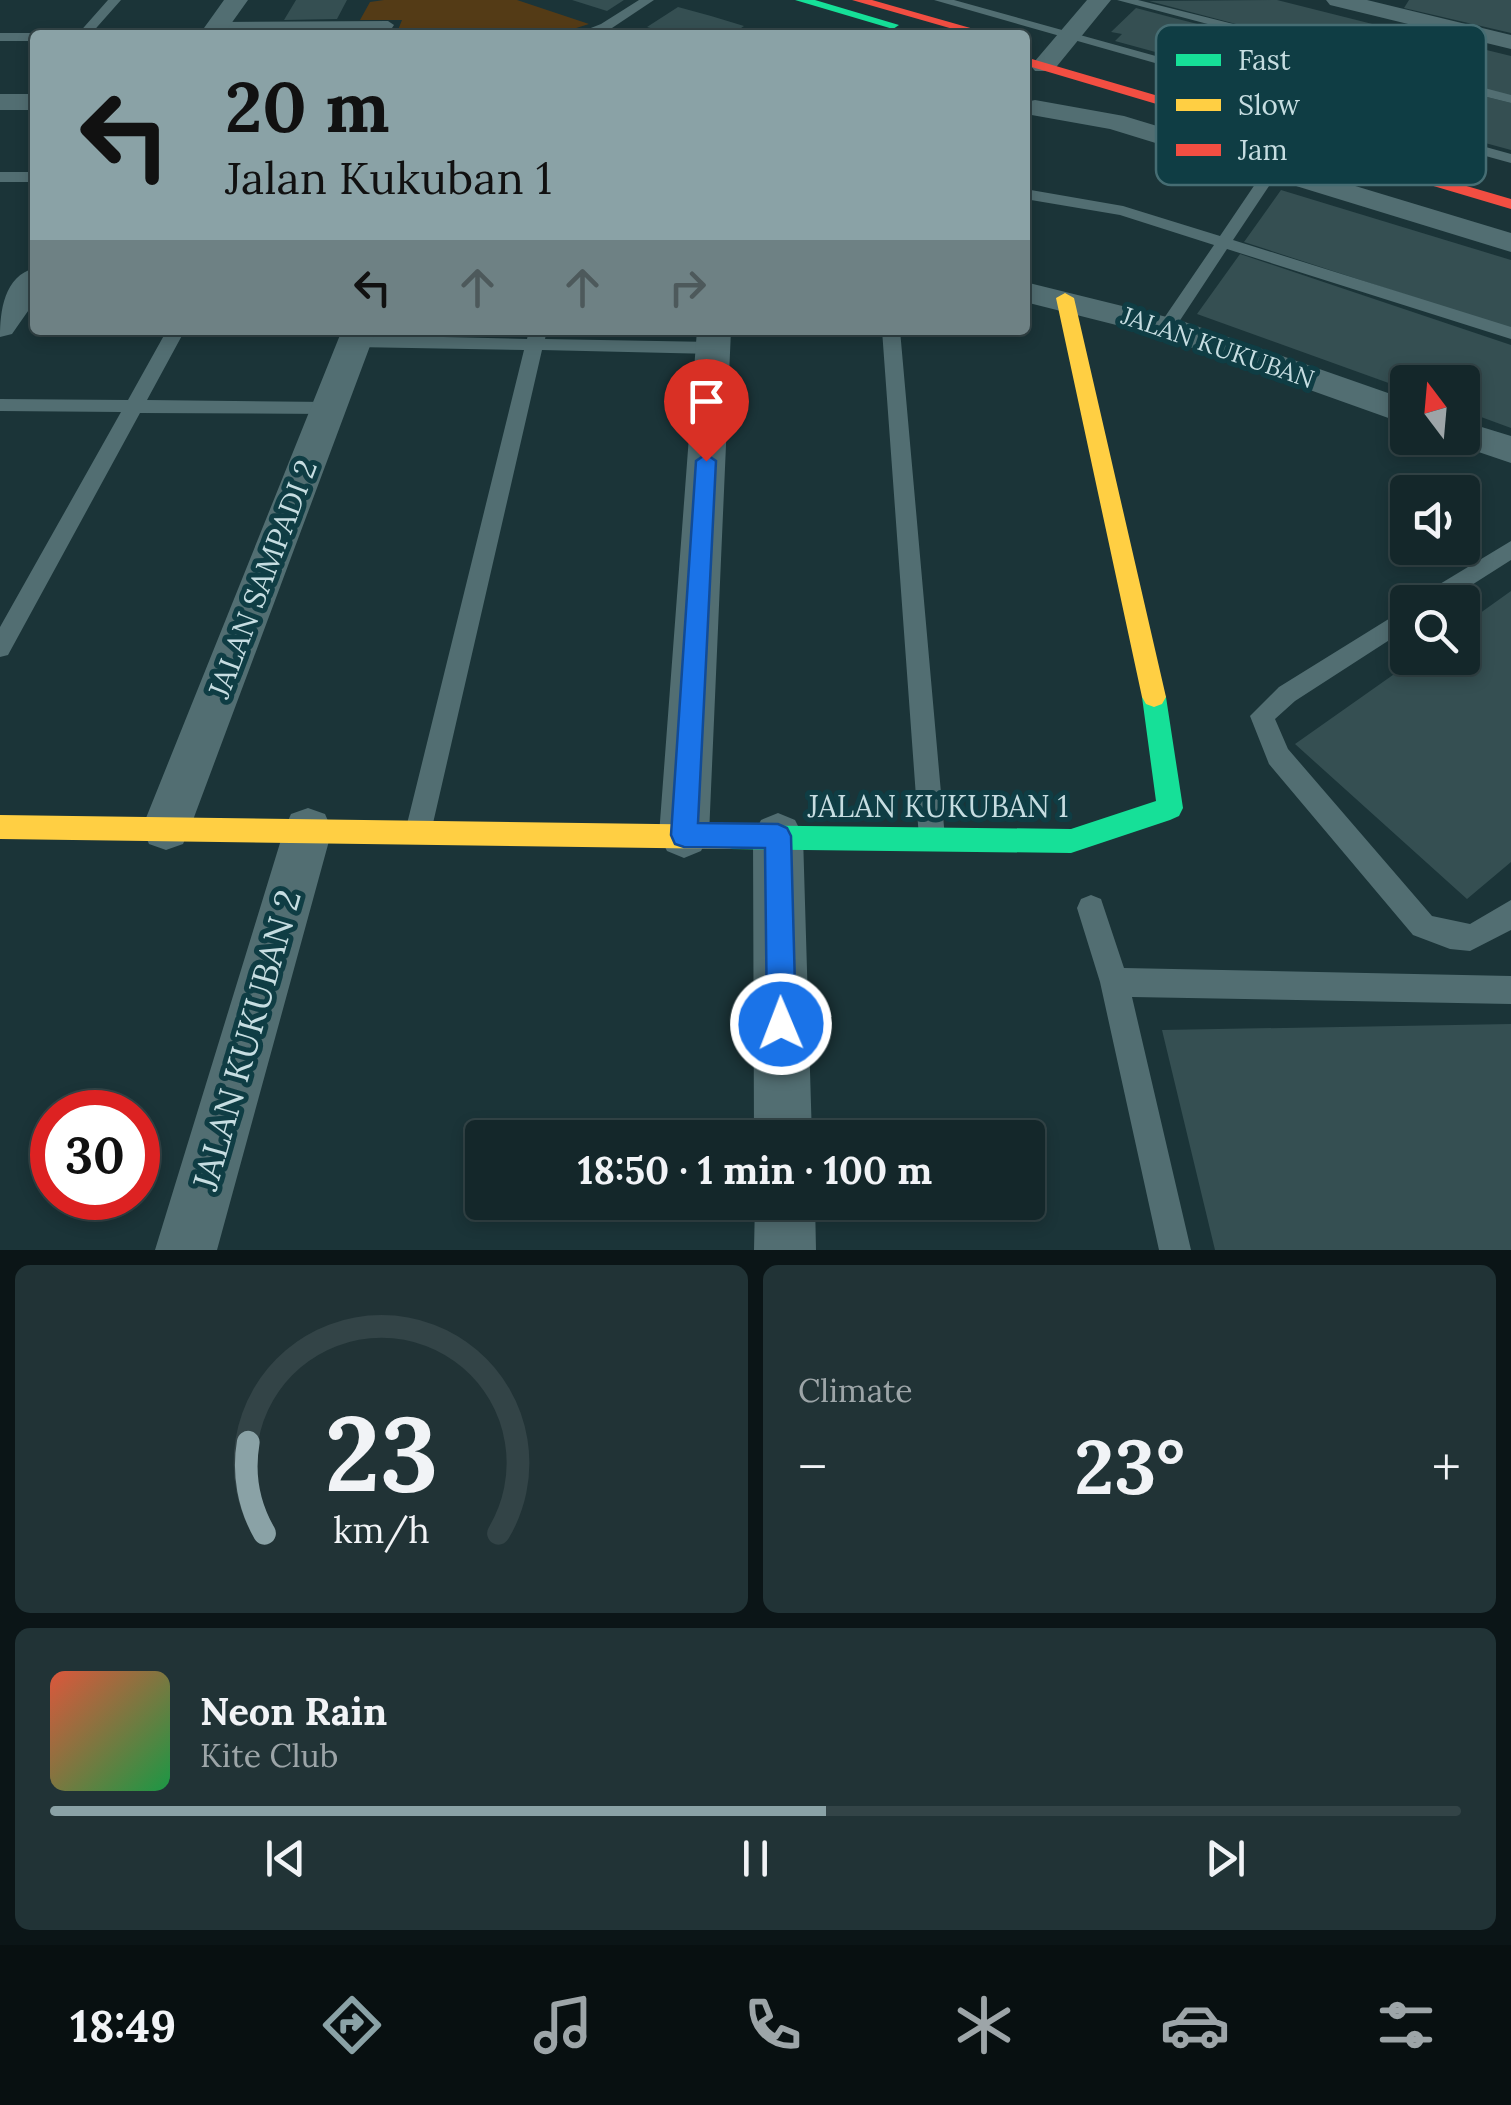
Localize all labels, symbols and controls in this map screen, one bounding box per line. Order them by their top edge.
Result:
legend [1156,25,1486,185]
text: Fast [1238,42,1291,78]
text: 20 m [225,62,390,151]
icon: left [60,70,190,200]
text: Slow [1238,87,1301,123]
text: Jam [1237,132,1288,168]
text: Jalan Kukuban 1 [225,149,552,206]
icon: left [345,260,400,315]
icon: ahead [450,260,505,315]
icon: ahead [555,260,610,315]
icon: right [660,260,715,315]
street label: JALAN KUKUBAN [1117,299,1319,395]
pin [664,359,749,462]
north arrow [1390,365,1480,455]
map controls [1390,365,1480,675]
icon: arrive [679,374,734,429]
street label: JALAN SAMPADI 2 [199,454,325,704]
button: sound [1390,475,1480,565]
button: search [1390,585,1480,675]
street label: JALAN KUKUBAN 1 [807,787,1068,825]
street label: JALAN KUKUBAN 2 [182,885,311,1196]
position arrow [729,972,833,1076]
speed limit sign: 30 [30,1090,160,1220]
text: 18:50 · 1 min · 100 m [578,1146,932,1194]
text: Climate [798,1370,913,1411]
text: 23 [325,1386,438,1519]
text: 23° [1074,1419,1185,1515]
text: − [798,1432,827,1502]
text: + [1432,1432,1461,1502]
text: km/h [333,1507,430,1553]
text: Neon Rain [200,1687,387,1735]
text: Kite Club [200,1735,338,1776]
icon: previous [258,1831,313,1886]
icon: pause [728,1831,783,1886]
icon: next [1198,1831,1253,1886]
icon: directions [317,1990,387,2060]
icon: music [528,1990,598,2060]
icon: phone [738,1990,808,2060]
icon: climate [949,1990,1019,2060]
icon: car [1160,1990,1230,2060]
icon: filters [1371,1990,1441,2060]
text: 18:49 [70,1997,176,2054]

